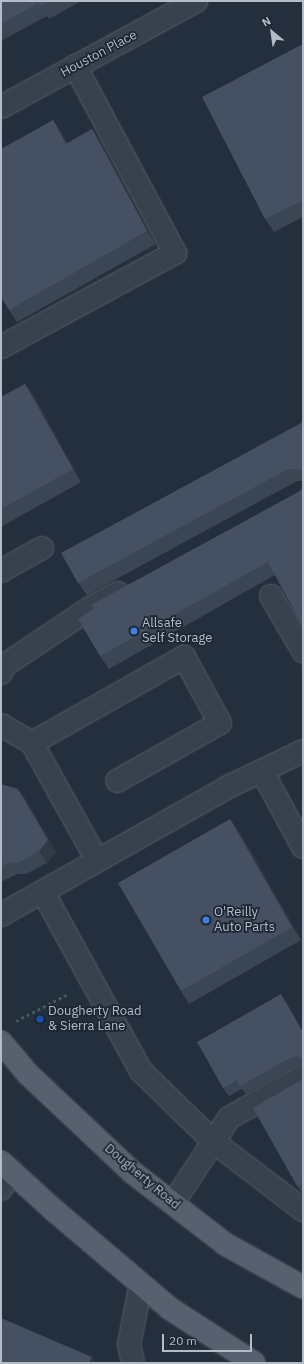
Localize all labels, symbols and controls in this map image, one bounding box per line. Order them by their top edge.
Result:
north arrow [252,12,292,52]
text: N [259,13,273,30]
street label: Houston Place [58,27,140,81]
place label: Allsafe Self Storage [142,616,212,647]
marker: Allsafe Self Storage [129,626,139,636]
place label: O'Reilly Auto Parts [214,905,275,936]
marker: O'Reilly Auto Parts [201,915,211,925]
place label: Dougherty Road & Sierra Lane [48,1004,142,1035]
marker: Dougherty Road & Sierra Lane [35,1014,45,1024]
street label: Dougherty Road [101,1141,183,1213]
scale bar [164,1326,254,1352]
text: 20 m [169,1333,197,1348]

